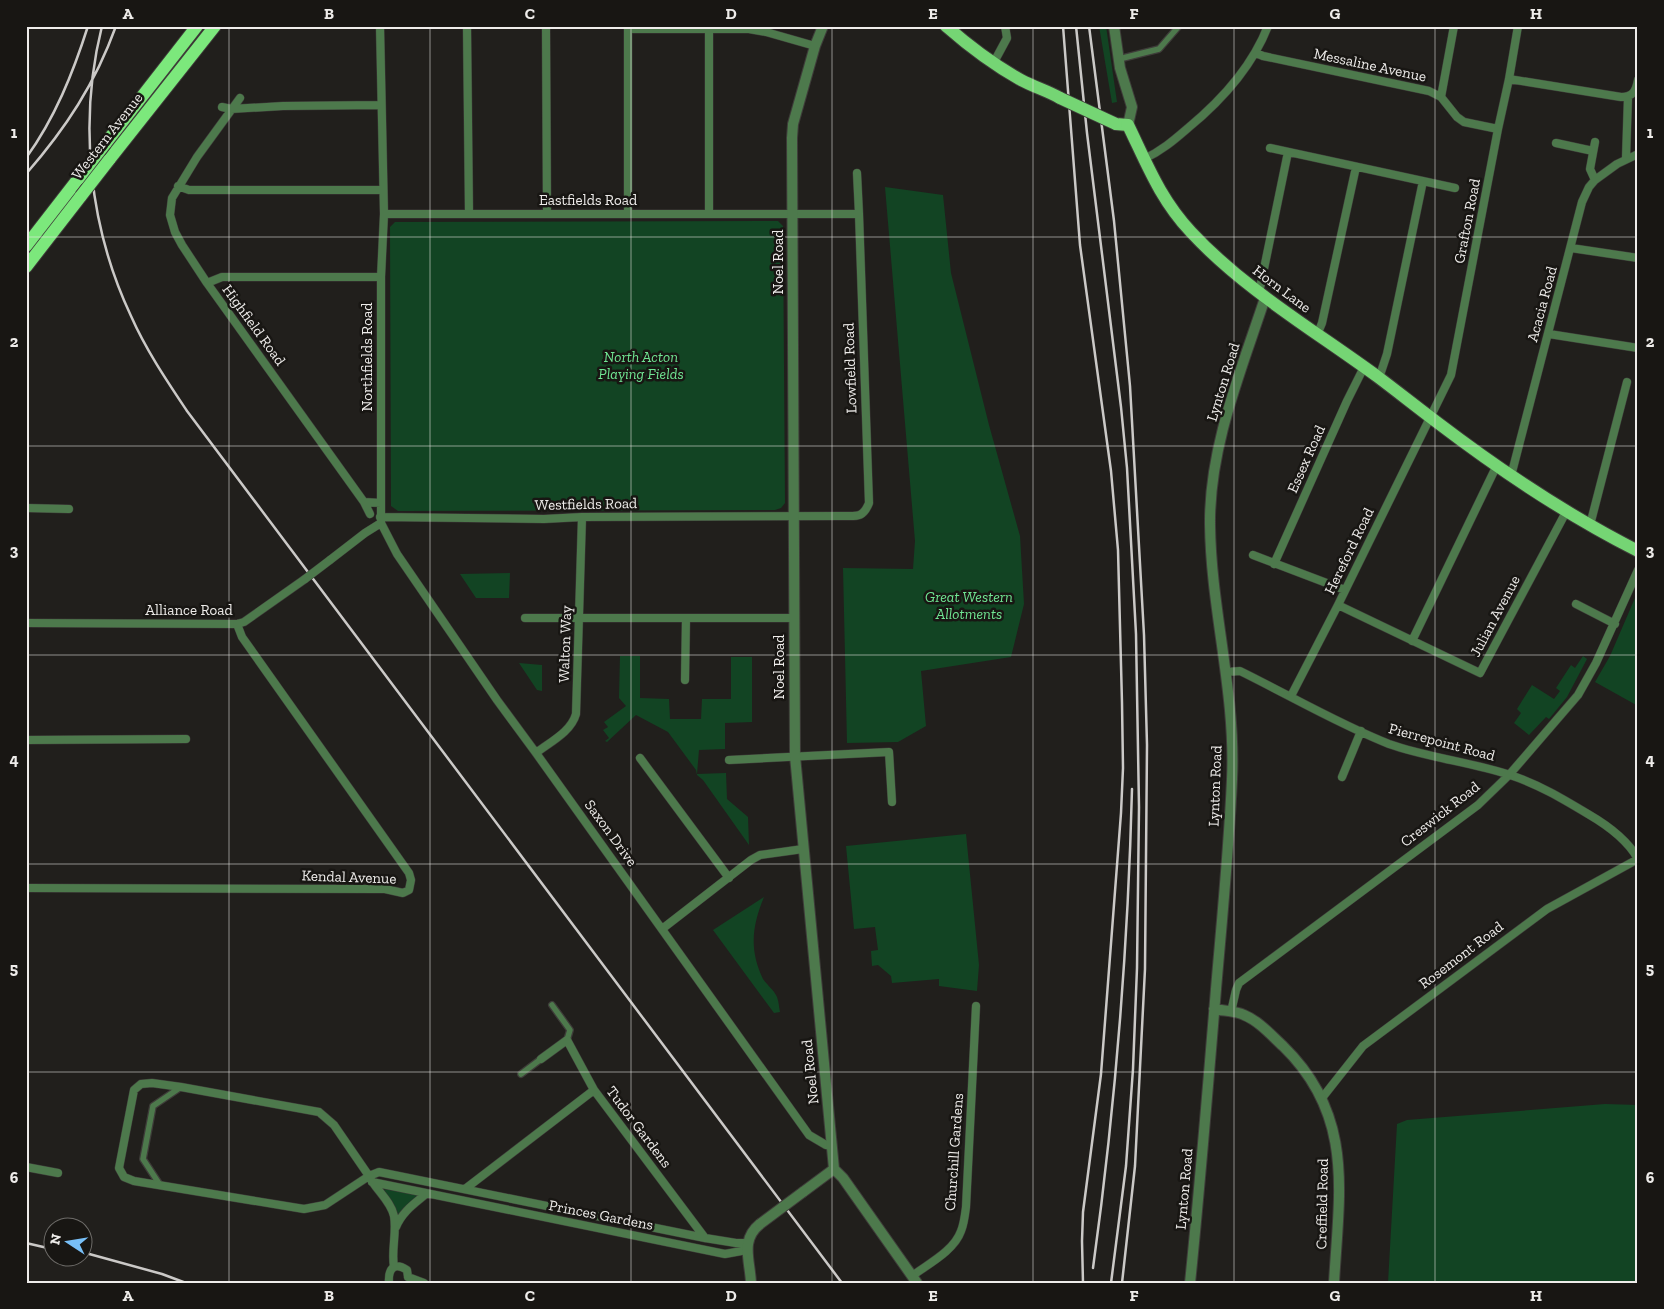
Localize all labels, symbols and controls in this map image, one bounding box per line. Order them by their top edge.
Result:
text: A [123,4,134,23]
text: B [324,4,334,23]
text: C [525,4,535,23]
text: D [725,4,737,23]
text: E [928,4,938,23]
text: F [1129,4,1139,23]
text: G [1330,4,1341,23]
text: H [1530,4,1542,23]
street label: Messaline Avenue [1312,44,1428,86]
street label: Western Avenue [68,89,146,183]
text: 1 [11,123,18,142]
text: 1 [1647,123,1654,142]
street label: Grafton Road [1450,176,1484,265]
street label: Eastfields Road [539,191,638,209]
street label: Noel Road [769,229,787,295]
street label: Horn Lane [1249,261,1315,317]
street label: Acacia Road [1523,263,1561,344]
street label: Highfield Road [219,281,290,370]
street label: Northfields Road [358,302,376,411]
street label: Lowfield Road [839,322,861,414]
text: 2 [10,332,19,351]
text: 2 [1646,332,1655,351]
street label: Lynton Road [1202,340,1244,424]
park label: North Acton Playing Fields [598,348,684,383]
street label: Essex Road [1283,422,1329,496]
street label: Westfields Road [535,494,638,514]
street label: Hereford Road [1320,504,1378,597]
text: 3 [10,541,19,560]
text: 3 [1646,541,1655,560]
street label: Julian Avenue [1466,572,1524,660]
park label: Great Western Allotments [925,588,1013,623]
street label: Alliance Road [145,601,233,619]
street label: Walton Way [555,605,575,683]
street label: Noel Road [770,634,788,700]
street label: Pierrepoint Road [1387,719,1498,765]
street label: Lynton Road [1205,744,1225,827]
text: 4 [9,750,19,769]
text: 4 [1645,750,1655,769]
street label: Creswick Road [1397,777,1484,851]
street label: Saxon Drive [581,796,641,870]
street label: Kendal Avenue [301,866,397,888]
street label: Rosemont Road [1415,917,1507,993]
text: 5 [10,959,18,978]
text: 5 [1646,959,1654,978]
street label: Noel Road [798,1038,822,1105]
street label: Tudor Gardens [602,1083,676,1171]
street label: Churchill Gardens [941,1092,967,1212]
street label: Lynton Road [1171,1147,1197,1230]
street label: Creffield Road [1312,1158,1332,1250]
text: 6 [10,1168,19,1187]
text: 6 [1646,1168,1655,1187]
street label: Princes Gardens [547,1196,655,1234]
north arrow [42,1216,92,1266]
text: N [46,1232,65,1246]
text: A [123,1286,134,1305]
text: B [324,1286,334,1305]
text: C [525,1286,535,1305]
text: D [725,1286,737,1305]
text: E [928,1286,938,1305]
text: F [1129,1286,1139,1305]
text: G [1330,1286,1341,1305]
text: H [1530,1286,1542,1305]

